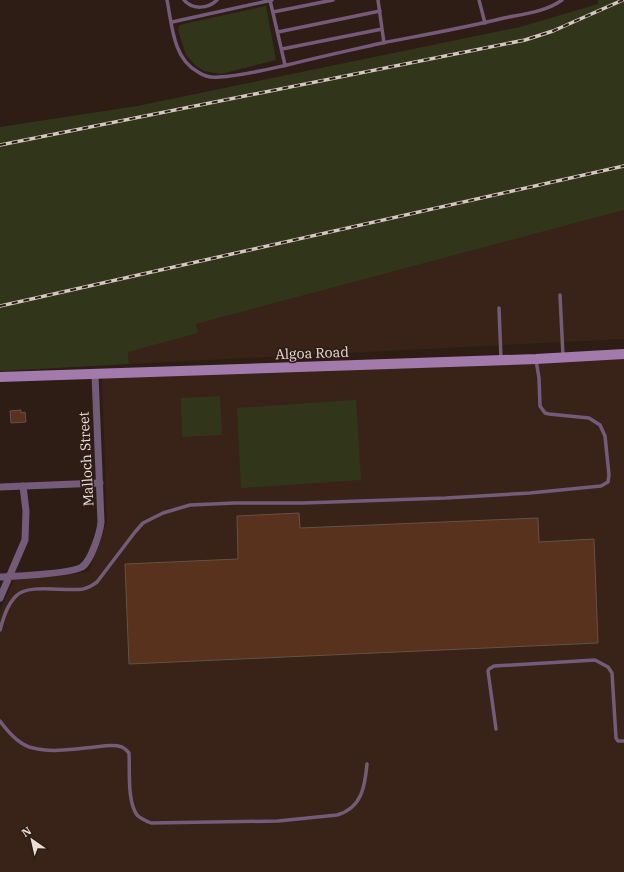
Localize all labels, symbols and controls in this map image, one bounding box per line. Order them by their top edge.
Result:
street label: Algoa Road [275,343,350,363]
street label: Malloch Street [75,411,97,507]
north arrow [12,820,52,860]
text: N [19,823,34,840]

